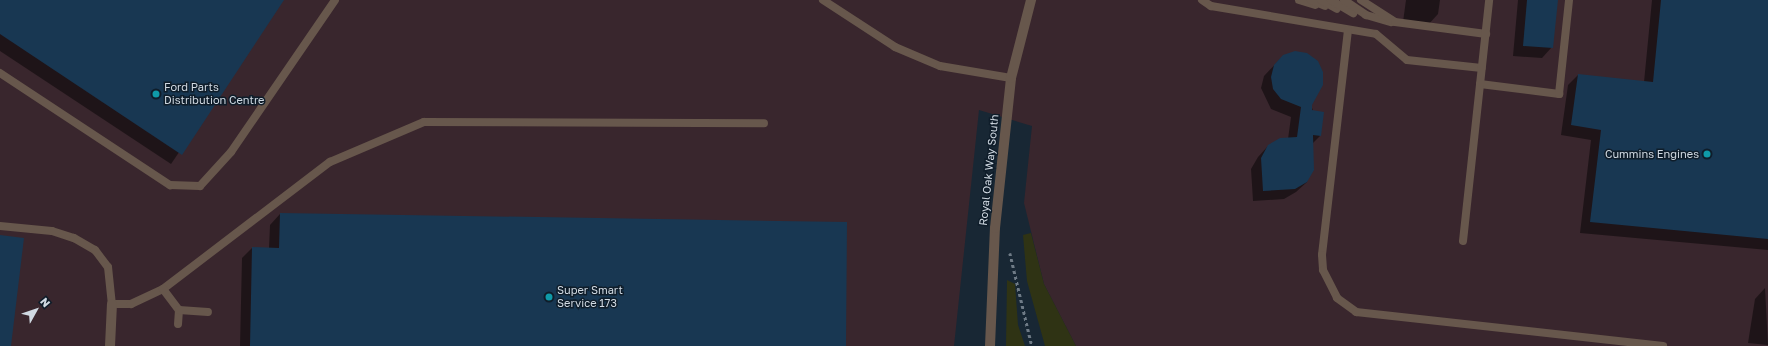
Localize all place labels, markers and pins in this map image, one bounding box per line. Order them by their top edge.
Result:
place label: Ford Parts Distribution Centre [164,81,264,107]
marker: Ford Parts Distribution Centre [151,89,161,99]
place label: Cummins Engines [1605,147,1699,161]
marker: Cummins Engines [1702,149,1712,159]
place label: Super Smart Service 173 [557,284,623,310]
marker: Super Smart Service 173 [544,292,554,302]

